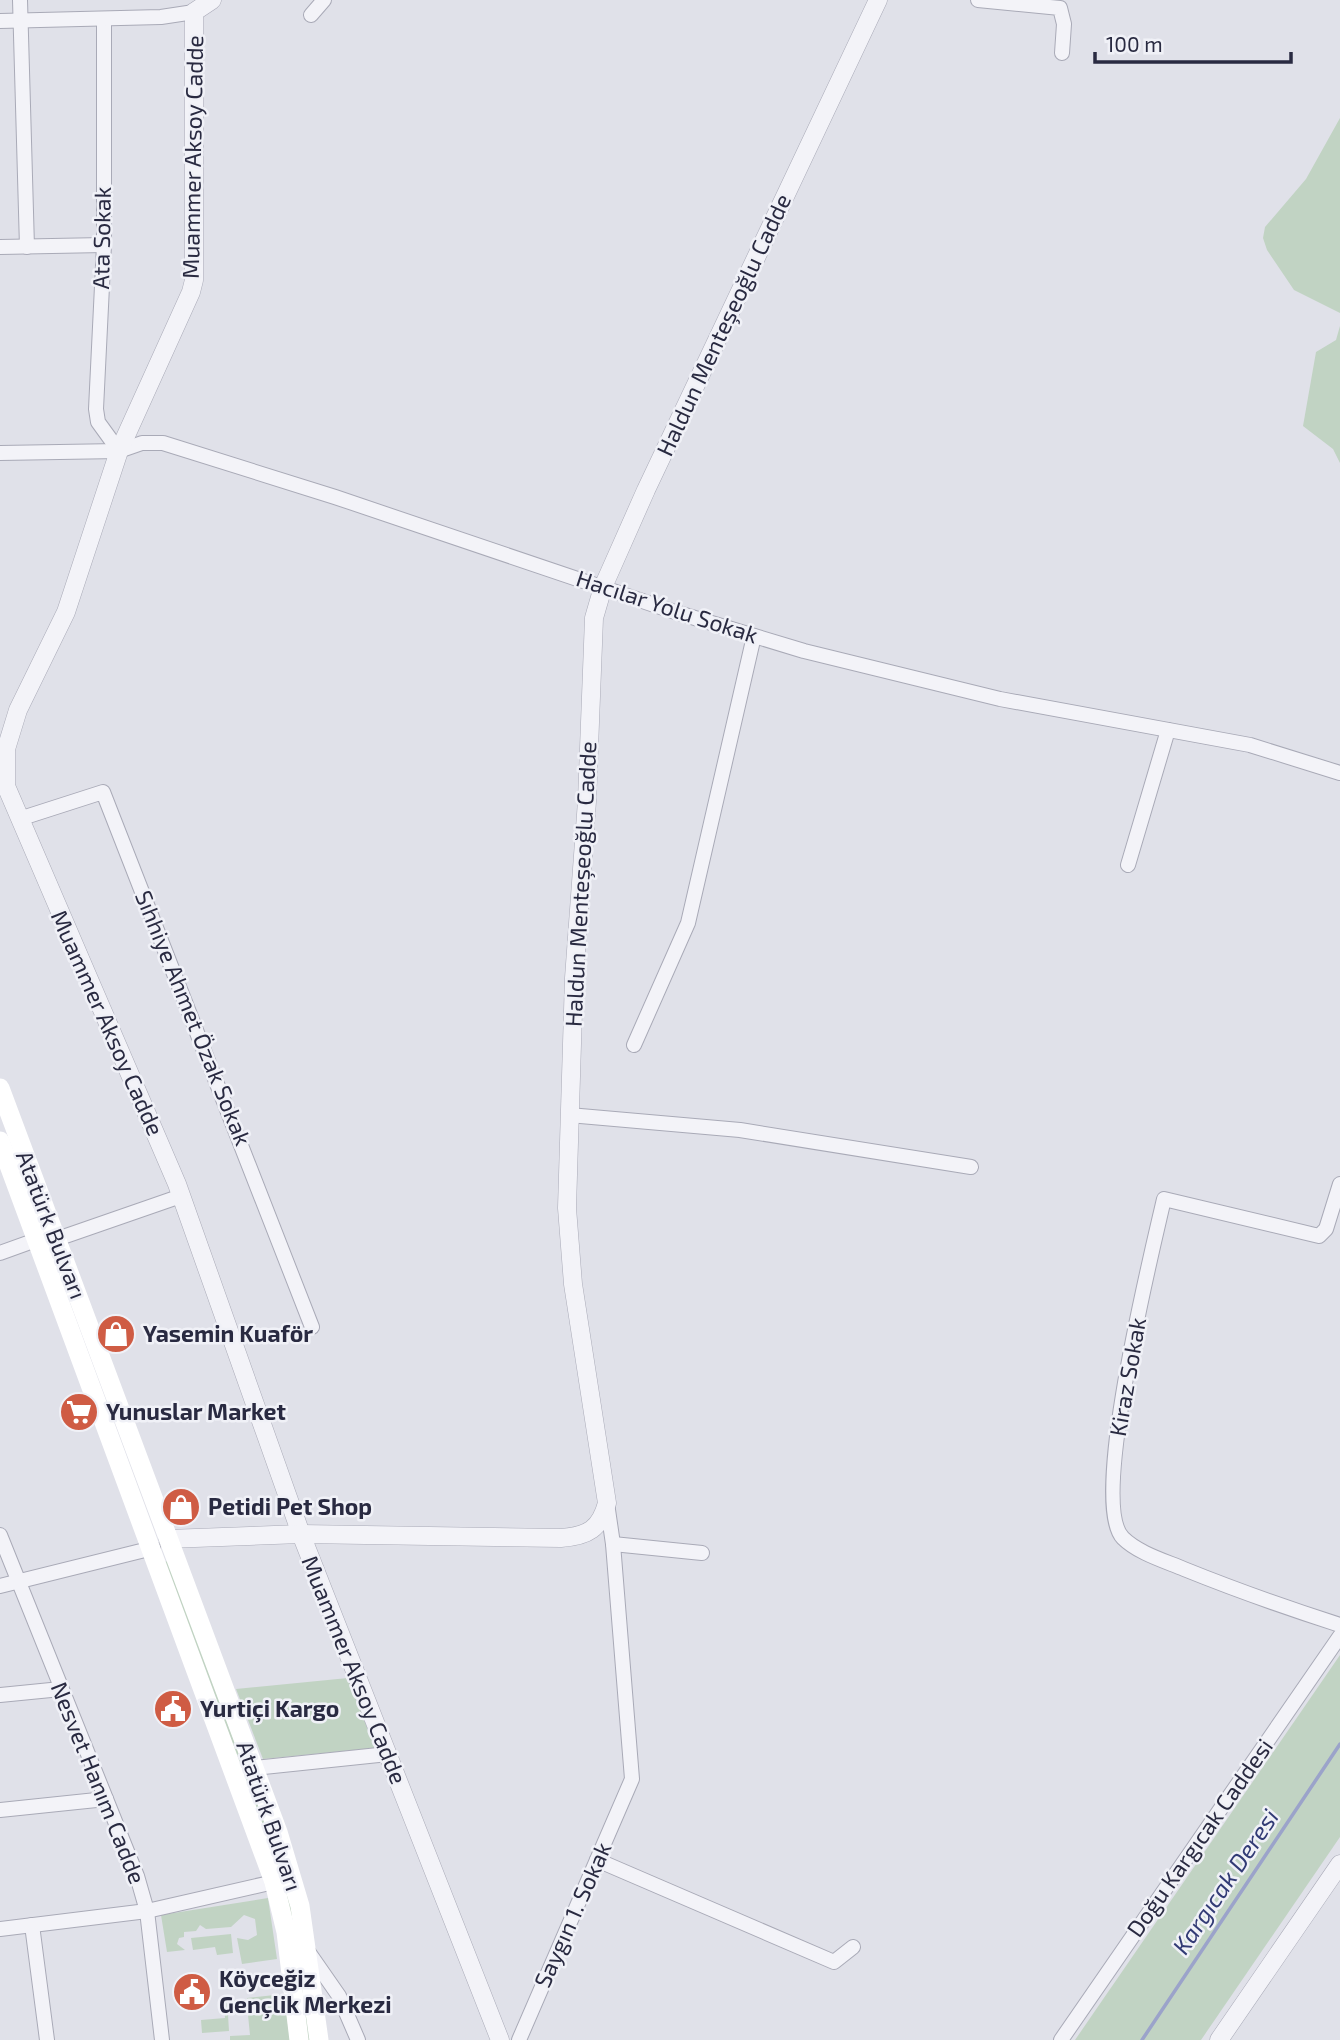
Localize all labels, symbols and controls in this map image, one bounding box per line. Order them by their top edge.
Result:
scale bar [1095,21,1291,65]
text: 100 m [1106,31,1163,56]
street label: Muammer Aksoy Cadde [176,35,208,279]
street label: Ata Sokak [86,186,116,290]
street label: Haldun Menteşeoğlu Cadde [650,189,797,461]
street label: Hacılar Yolu Sokak [573,563,762,649]
street label: Haldun Menteşeoğlu Cadde [559,740,602,1028]
street label: Sıhhiye Ahmet Özak Sokak [130,886,258,1149]
street label: Muammer Aksoy Cadde [46,906,170,1140]
street label: Atatürk Bulvarı [11,1147,93,1303]
shop icon: Yasemin Kuaför [95,1313,137,1355]
street label: Kiraz Sokak [1103,1315,1151,1438]
place label: Yasemin Kuaför [143,1319,313,1347]
supermarket icon: Yunuslar Market [58,1391,100,1433]
place label: Yunuslar Market [106,1397,286,1425]
shop icon: Petidi Pet Shop [160,1486,202,1528]
place label: Petidi Pet Shop [208,1492,372,1520]
street label: Muammer Aksoy Cadde [296,1551,414,1788]
street label: Nesvet Hanım Cadde [46,1678,152,1888]
public building icon: Yurtiçi Kargo [152,1688,194,1730]
place label: Yurtiçi Kargo [200,1694,339,1723]
street label: Doğu Kargıcak Caddesi [1120,1733,1278,1942]
street label: Atatürk Bulvarı [231,1737,309,1894]
water label: Kargıcak Deresi [1166,1803,1284,1959]
street label: Saygın 1. Sokak [528,1837,617,1992]
place label: Köyceğiz Gençlik Merkezi [219,1964,392,2019]
public building icon: Köyceğiz Gençlik Merkezi [171,1971,213,2013]

